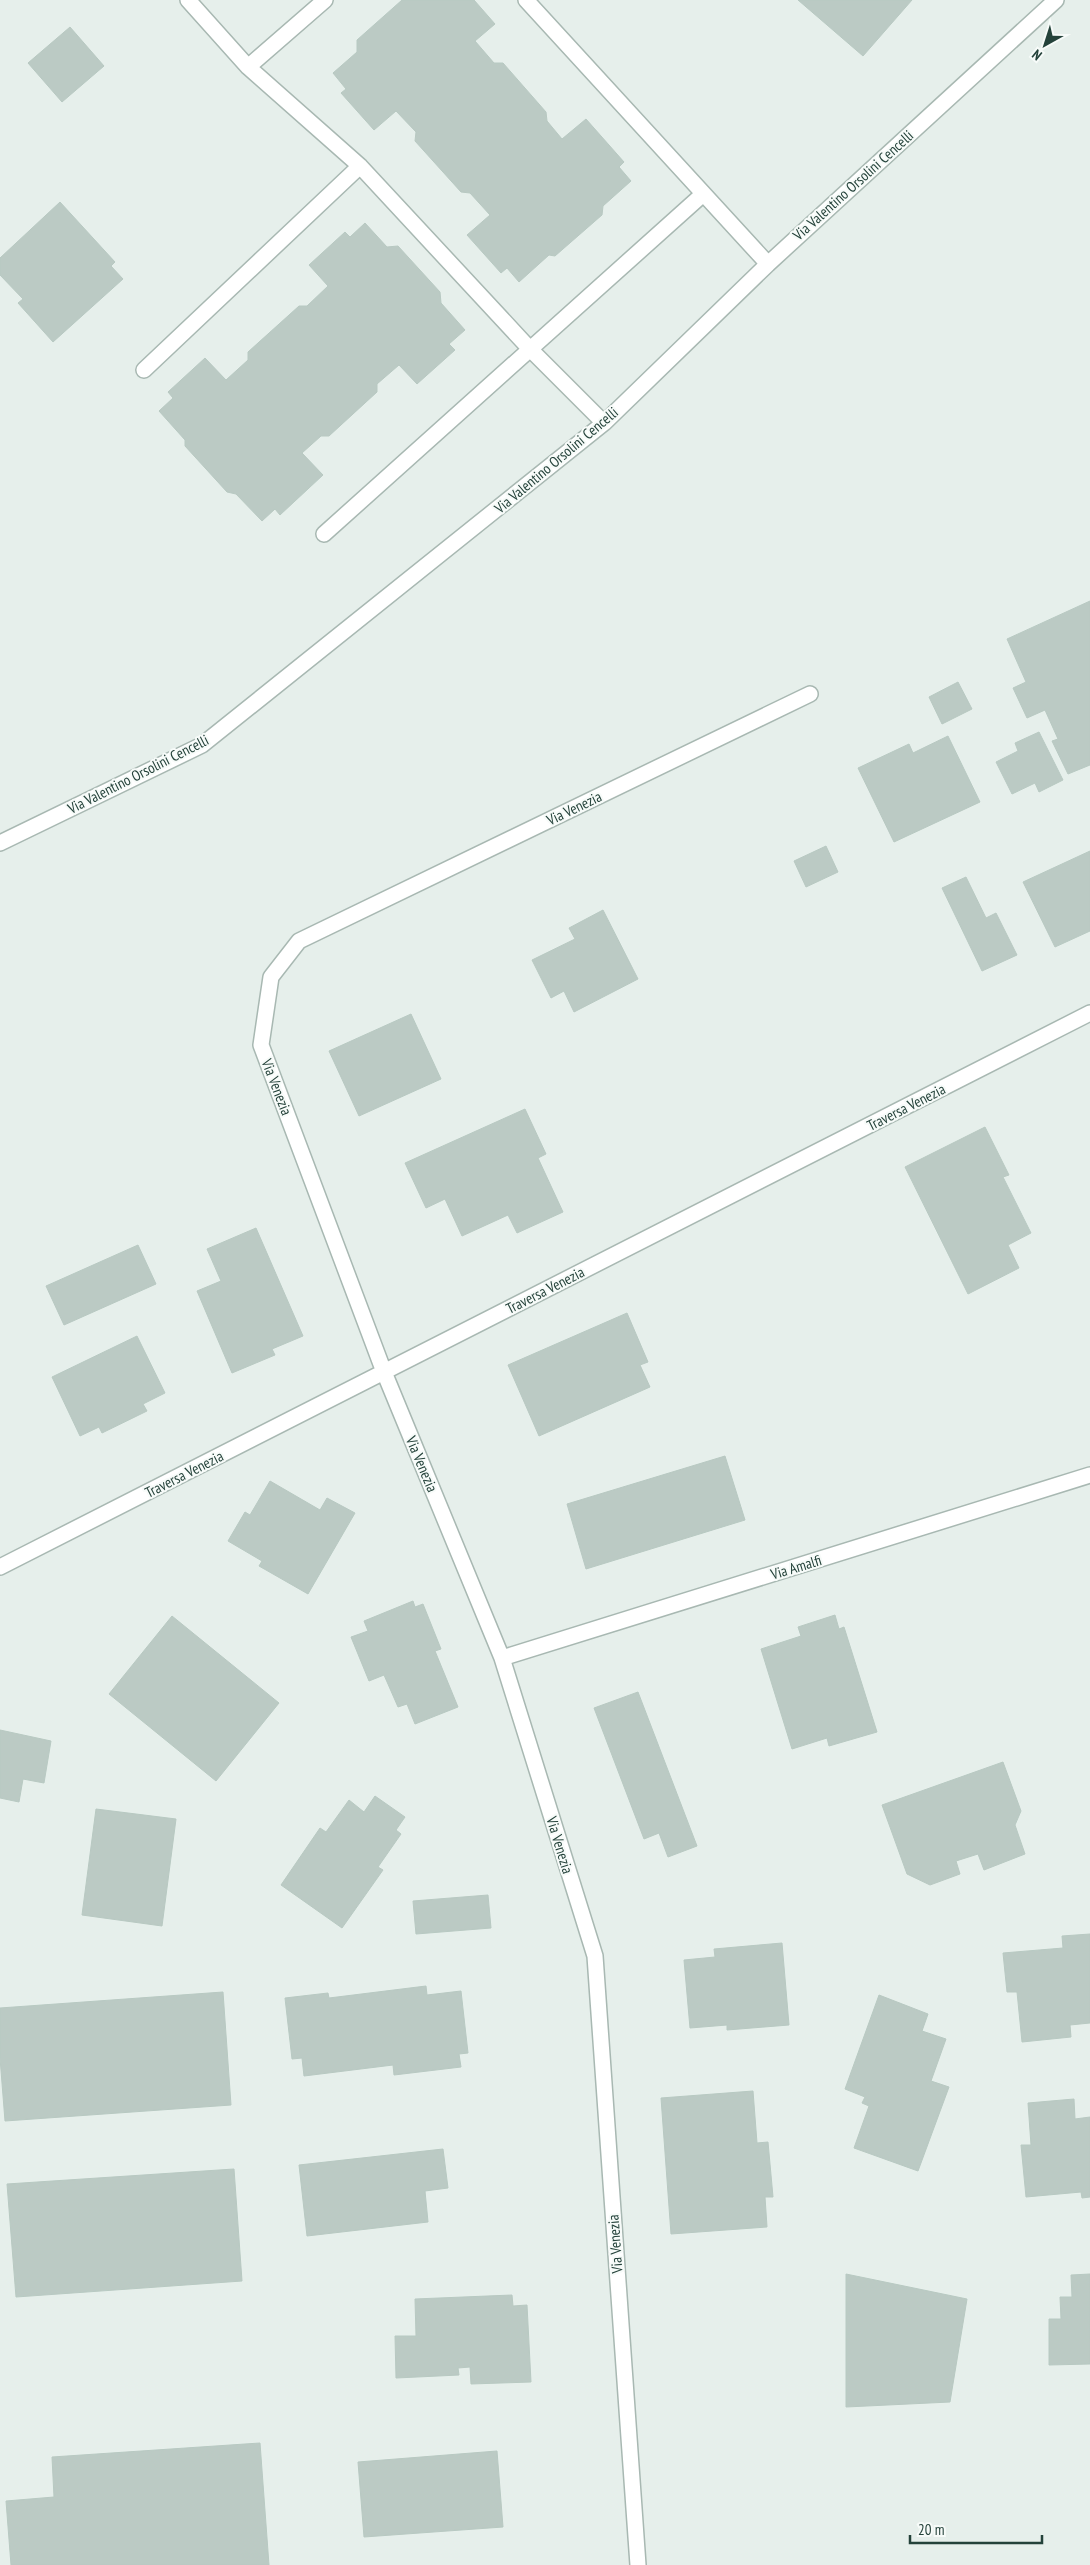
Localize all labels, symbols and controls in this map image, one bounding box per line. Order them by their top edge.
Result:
north arrow [1020,20,1070,70]
text: N [1028,46,1045,64]
street label: Via Valentino Orsolini Cencelli [788,126,917,245]
street label: Via Valentino Orsolini Cencelli [490,403,622,518]
street label: Via Valentino Orsolini Cencelli [63,730,212,818]
street label: Via Venezia [543,787,605,830]
street label: Via Venezia [257,1055,296,1118]
street label: Traversa Venezia [864,1079,948,1135]
street label: Traversa Venezia [503,1262,587,1318]
street label: Via Venezia [401,1432,442,1495]
street label: Traversa Venezia [142,1446,226,1502]
street label: Via Amalfi [767,1550,824,1584]
street label: Via Venezia [542,1813,578,1876]
street label: Via Venezia [603,2214,627,2275]
scale bar [910,2512,1042,2544]
text: 20 m [918,2520,944,2539]

